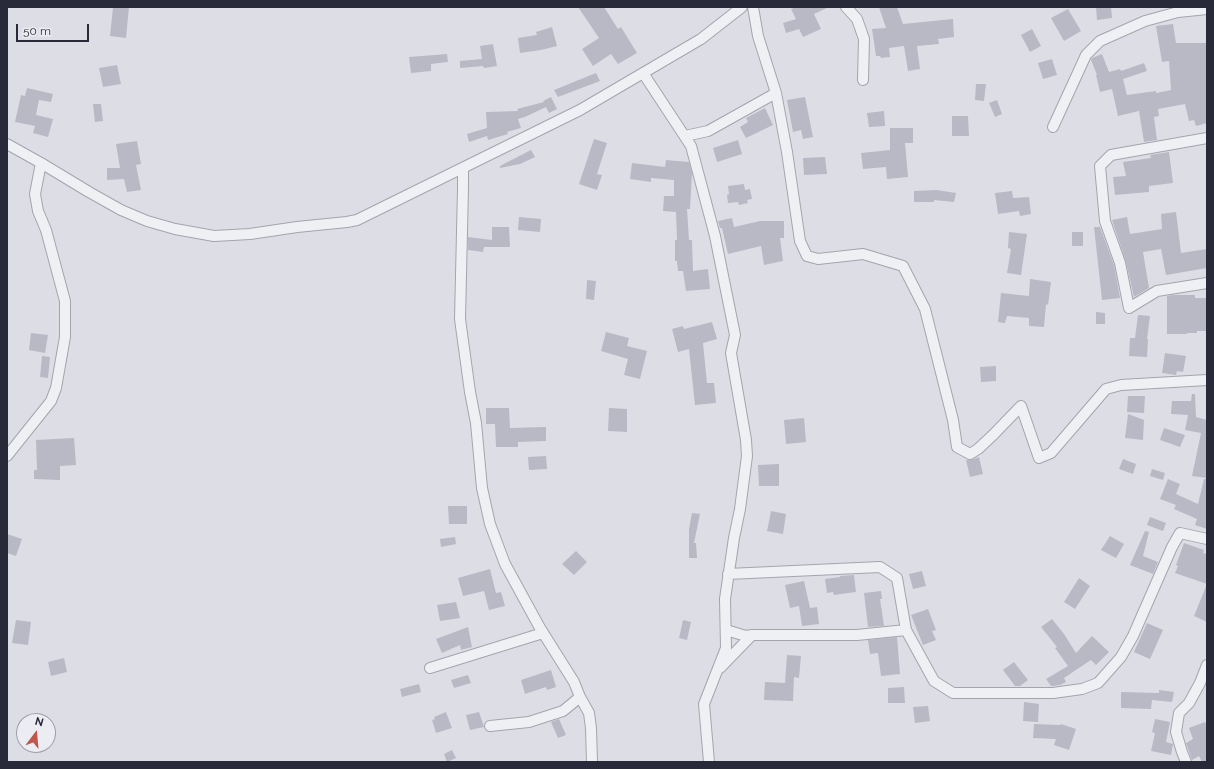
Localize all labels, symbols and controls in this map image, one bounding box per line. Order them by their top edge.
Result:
scale bar [18,16,91,42]
text: 50 m [23,24,51,38]
north arrow [16,713,56,753]
text: N [33,715,45,729]

